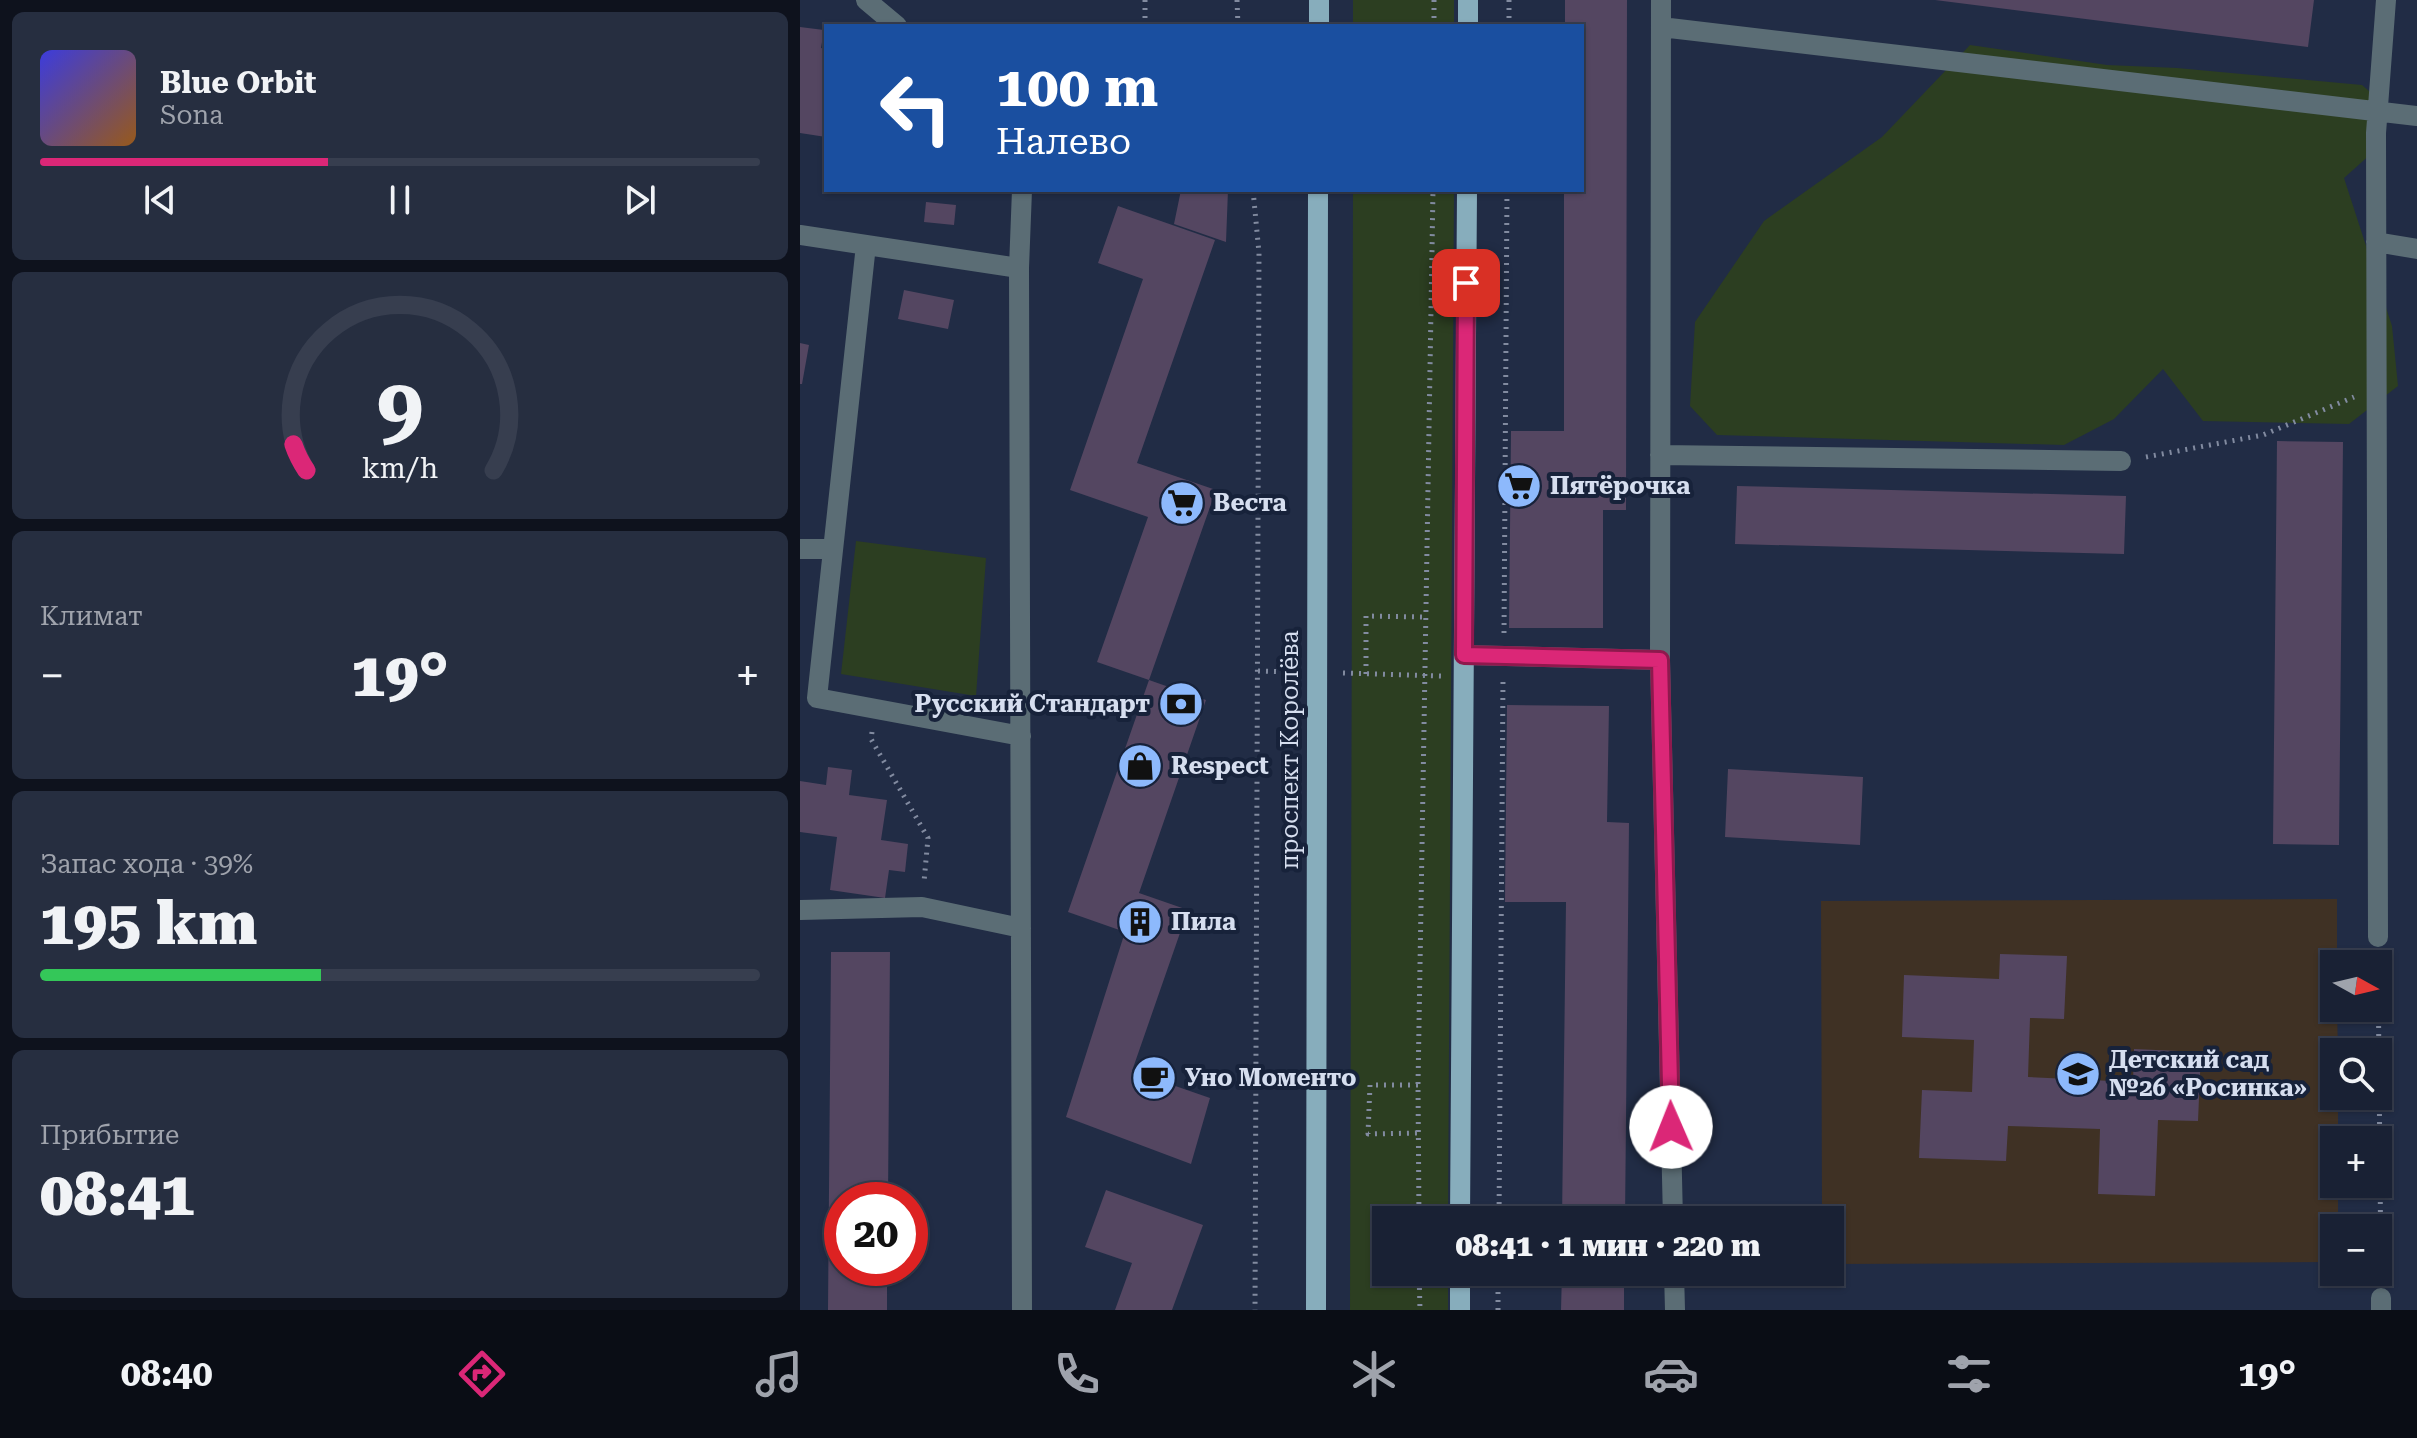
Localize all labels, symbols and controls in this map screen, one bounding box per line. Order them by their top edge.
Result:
text: 100 m [996,54,1158,120]
icon: left [864,56,968,160]
text: Blue Orbit [160,65,316,100]
text: Sona [160,100,223,130]
text: Налево [996,121,1131,163]
icon: previous [138,178,182,222]
icon: pause [378,178,422,222]
icon: next [618,178,662,222]
pin [1432,249,1500,317]
icon: arrive [1444,261,1488,305]
text: 9 [377,360,423,457]
text: km/h [362,452,438,486]
supermarket icon: Пятёрочка [1495,462,1543,510]
place label: Пятёрочка [1550,472,1690,500]
supermarket icon: Веста [1158,479,1206,527]
place label: Веста [1213,489,1287,517]
text: Климат [40,601,143,631]
street label: проспект Королёва [1276,630,1304,870]
text: 19° [351,640,449,711]
text: − [40,650,65,702]
text: + [735,650,760,702]
bank icon: Русский Стандарт [1157,680,1205,728]
place label: Русский Стандарт [915,690,1150,718]
shop icon: Respect [1116,742,1164,790]
place label: Respect [1171,752,1269,780]
text: Запас хода · 39% [40,849,253,879]
text: 195 km [40,888,257,959]
building icon: Пила [1116,898,1164,946]
place label: Пила [1171,908,1236,936]
north arrow [2320,950,2392,1022]
map controls [2320,950,2392,1286]
button: search [2320,1038,2392,1110]
place label: Детский сад №26 «Росинка» [2109,1046,2307,1102]
school or university icon: Детский сад №26 «Росинка» [2054,1050,2102,1098]
cafe icon: Уно Моменто [1130,1054,1178,1102]
place label: Уно Моменто [1185,1064,1356,1092]
position arrow [1629,1085,1713,1169]
text: Прибытие [40,1120,179,1150]
button: + [2320,1126,2392,1198]
text: 08:41 [40,1159,194,1230]
speed limit sign: 20 [824,1182,928,1286]
button: − [2320,1214,2392,1286]
text: 08:41 · 1 мин · 220 m [1456,1228,1760,1263]
icon: directions [454,1346,510,1402]
icon: music [751,1346,807,1402]
icon: phone [1049,1346,1105,1402]
icon: climate [1346,1346,1402,1402]
icon: car [1643,1346,1699,1402]
icon: filters [1941,1346,1997,1402]
text: 08:40 [121,1353,213,1395]
text: 19° [2238,1353,2296,1395]

